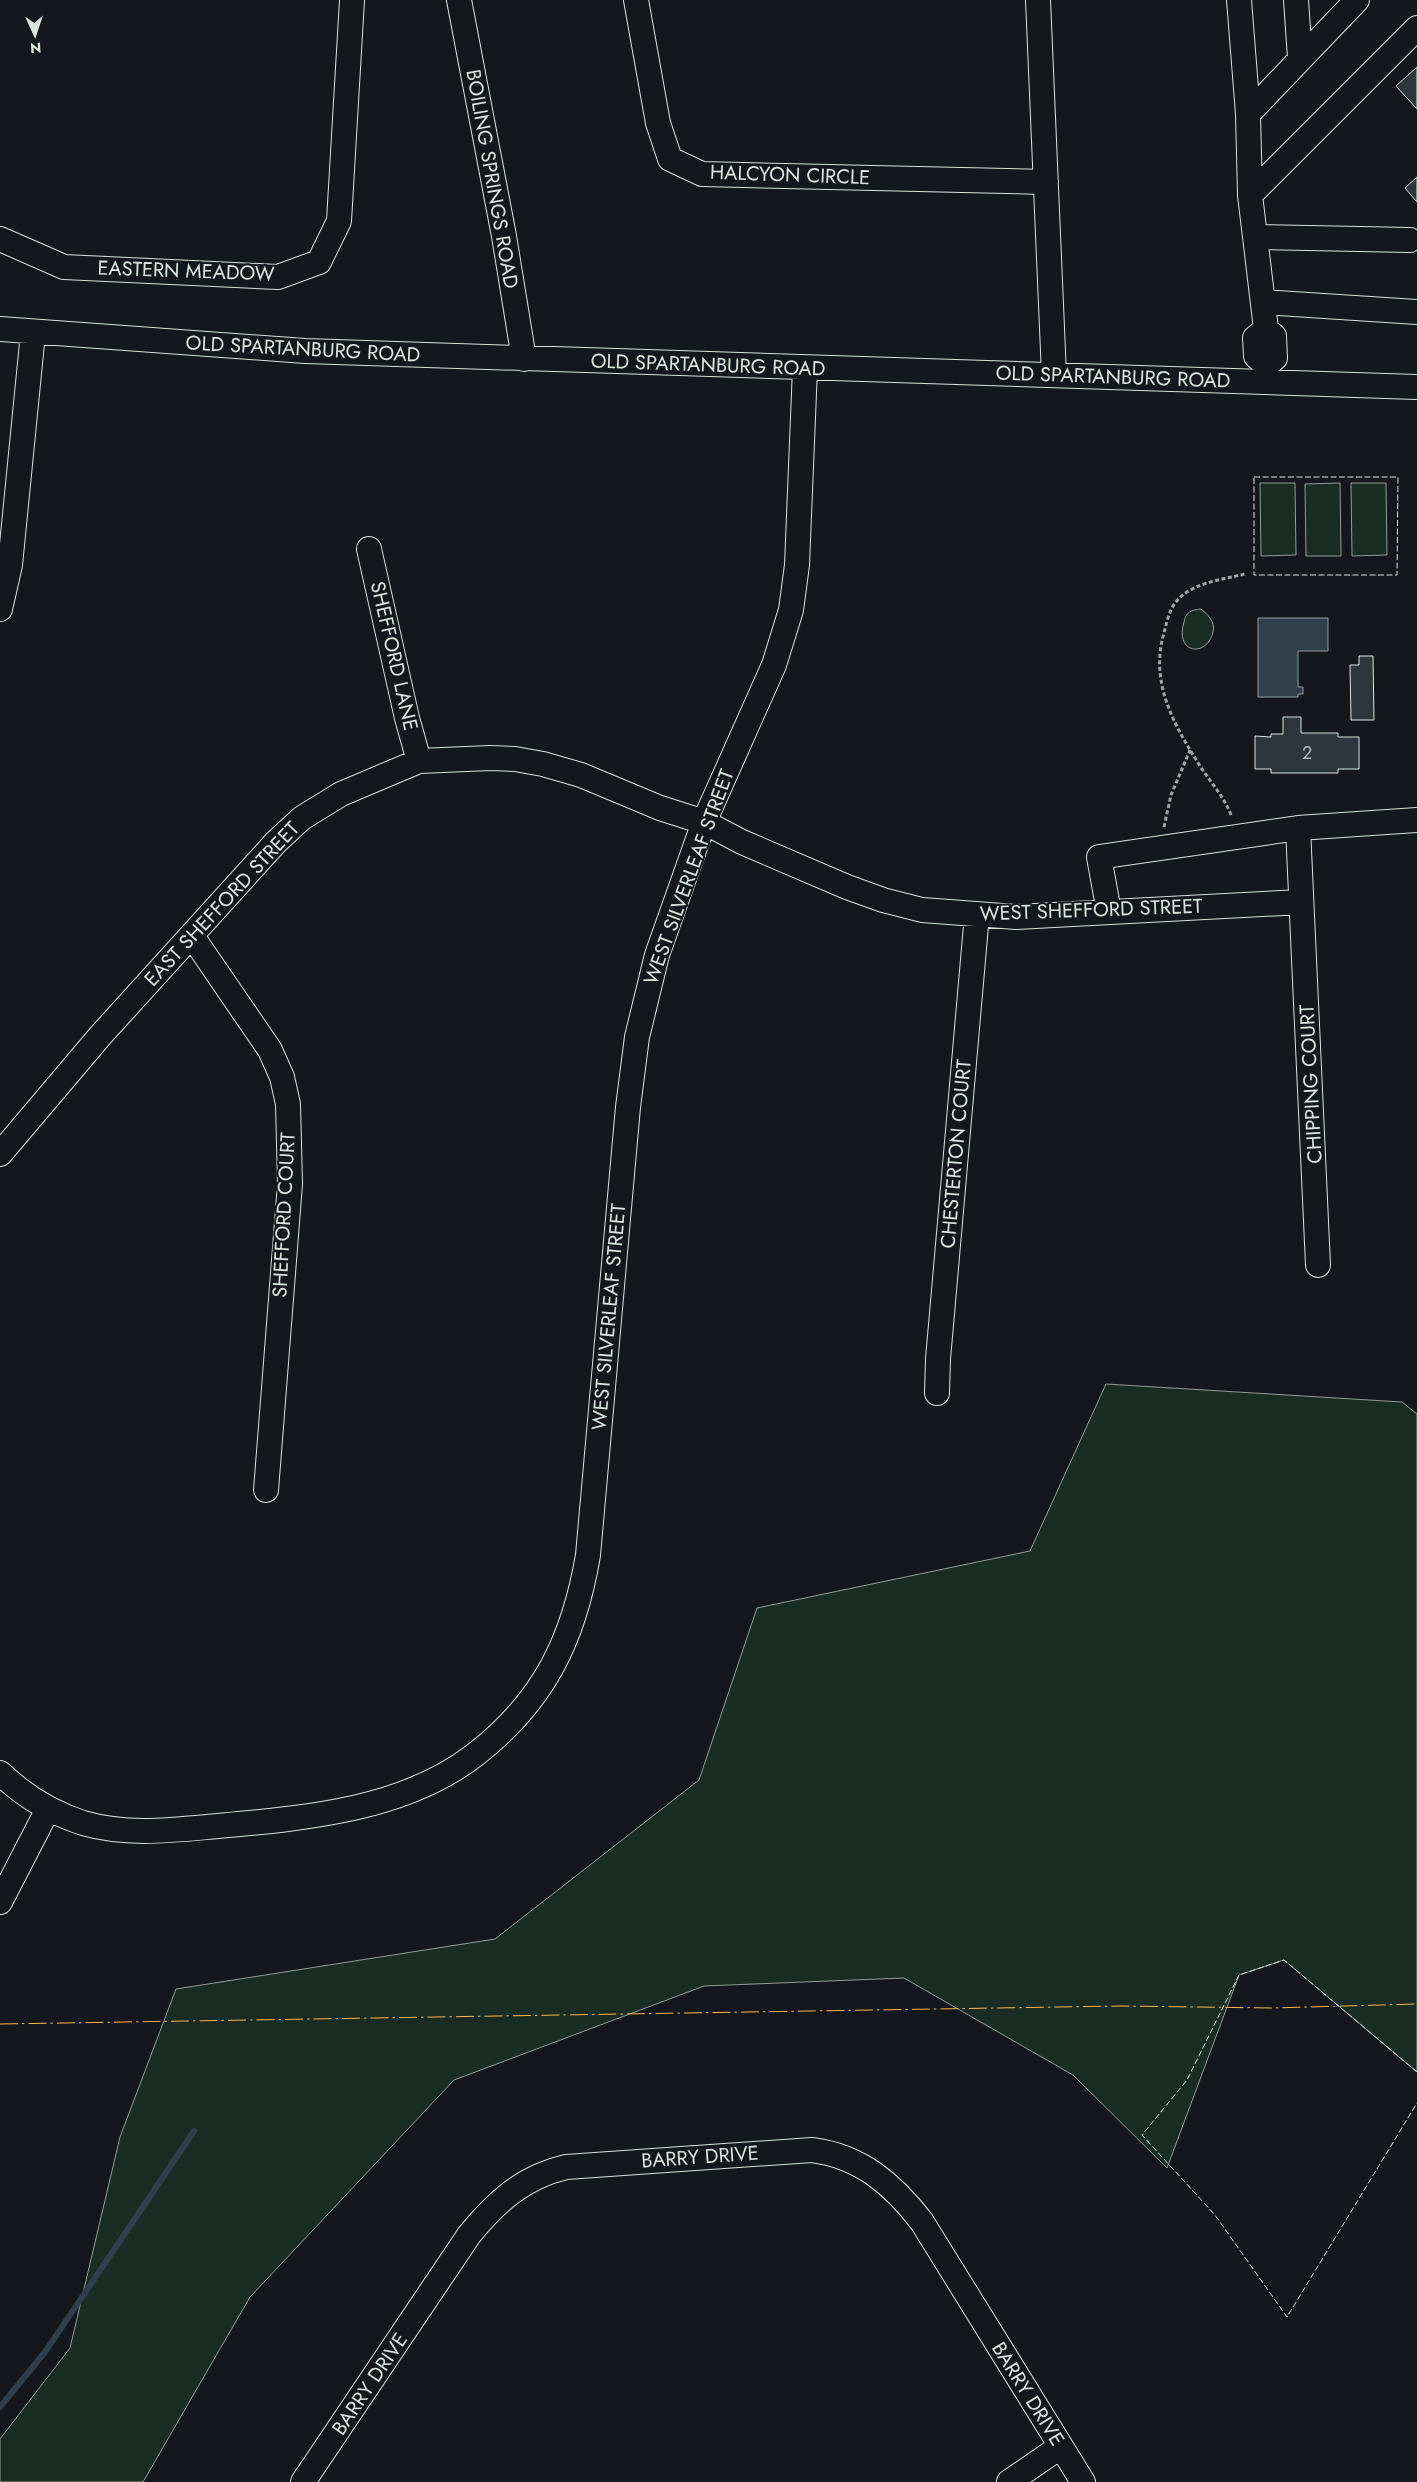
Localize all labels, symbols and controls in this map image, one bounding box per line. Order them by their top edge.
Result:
north arrow [10,10,60,60]
text: N [30,38,42,58]
street label: BOILING SPRINGS ROAD [458,67,526,291]
street label: HALCYON CIRCLE [710,158,870,192]
street label: EASTERN MEADOW [97,253,275,289]
street label: OLD SPARTANBURG ROAD [185,328,421,370]
street label: OLD SPARTANBURG ROAD [590,346,826,384]
street label: OLD SPARTANBURG ROAD [995,358,1231,396]
street label: SHEFFORD LANE [363,579,425,733]
house number: 2 [1302,740,1312,766]
street label: WEST SILVERLEAF STREET [637,765,742,989]
street label: EAST SHEFFORD STREET [138,815,307,993]
street label: WEST SHEFFORD STREET [979,892,1203,928]
street label: CHIPPING COURT [1292,1003,1330,1164]
street label: CHESTERTON COURT [933,1058,979,1250]
street label: SHEFFORD COURT [265,1131,303,1298]
street label: WEST SILVERLEAF STREET [585,1202,633,1431]
street label: BARRY DRIVE [640,2138,760,2176]
street label: BARRY DRIVE [325,2327,415,2441]
street label: BARRY DRIVE [985,2336,1071,2452]

